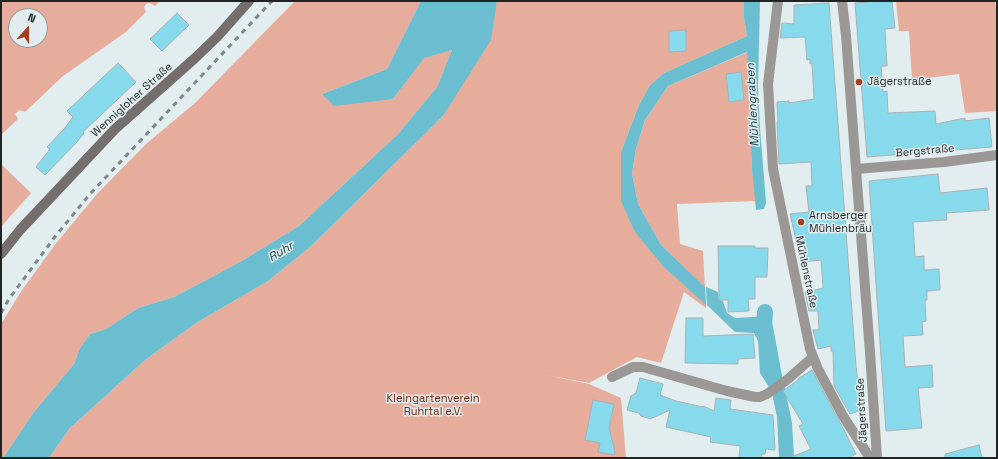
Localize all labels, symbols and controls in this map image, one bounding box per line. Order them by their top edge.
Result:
north arrow [8,8,48,48]
text: N [26,10,38,26]
street label: Wennigloher Straße [89,60,175,140]
water label: Mühlengraben [744,63,762,147]
place label: Jägerstraße [867,75,931,89]
marker: Jägerstraße [854,77,864,87]
street label: Bergstraße [895,142,955,160]
place label: Arnsberger Mühlenbräu [809,209,872,235]
marker: Arnsberger Mühlenbräu [796,217,806,227]
street label: Mühlenstraße [792,235,820,309]
water label: Ruhr [266,239,296,265]
street label: Jägerstraße [854,377,870,443]
park label: Kleingartenverein Ruhrtal e.V. [387,392,479,418]

